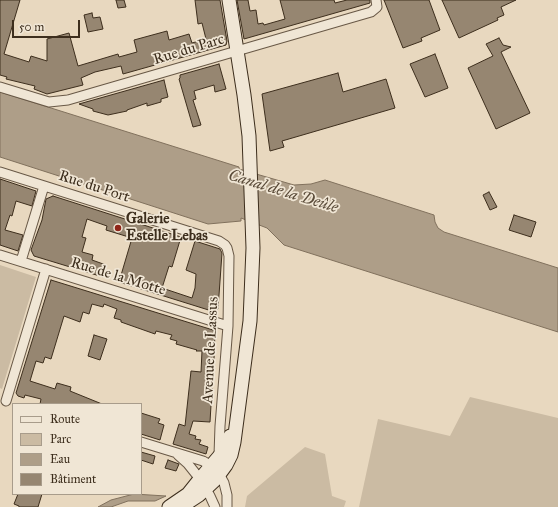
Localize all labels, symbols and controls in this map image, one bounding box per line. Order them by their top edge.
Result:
scale bar [14,12,82,38]
text: 50 m [19,20,44,34]
street label: Rue du Parc [151,31,227,69]
water label: Canal de la Deûle [226,166,340,218]
street label: Rue du Port [56,167,132,207]
place label: Galerie Estelle Lebas [126,210,208,245]
marker: Galerie Estelle Lebas [113,223,123,233]
street label: Rue de la Motte [68,254,168,300]
street label: Avenue de Lassus [199,296,223,404]
legend [12,403,142,495]
text: Route [50,412,80,426]
text: Parc [50,432,71,446]
text: Eau [50,452,70,466]
text: Bâtiment [50,472,96,486]

